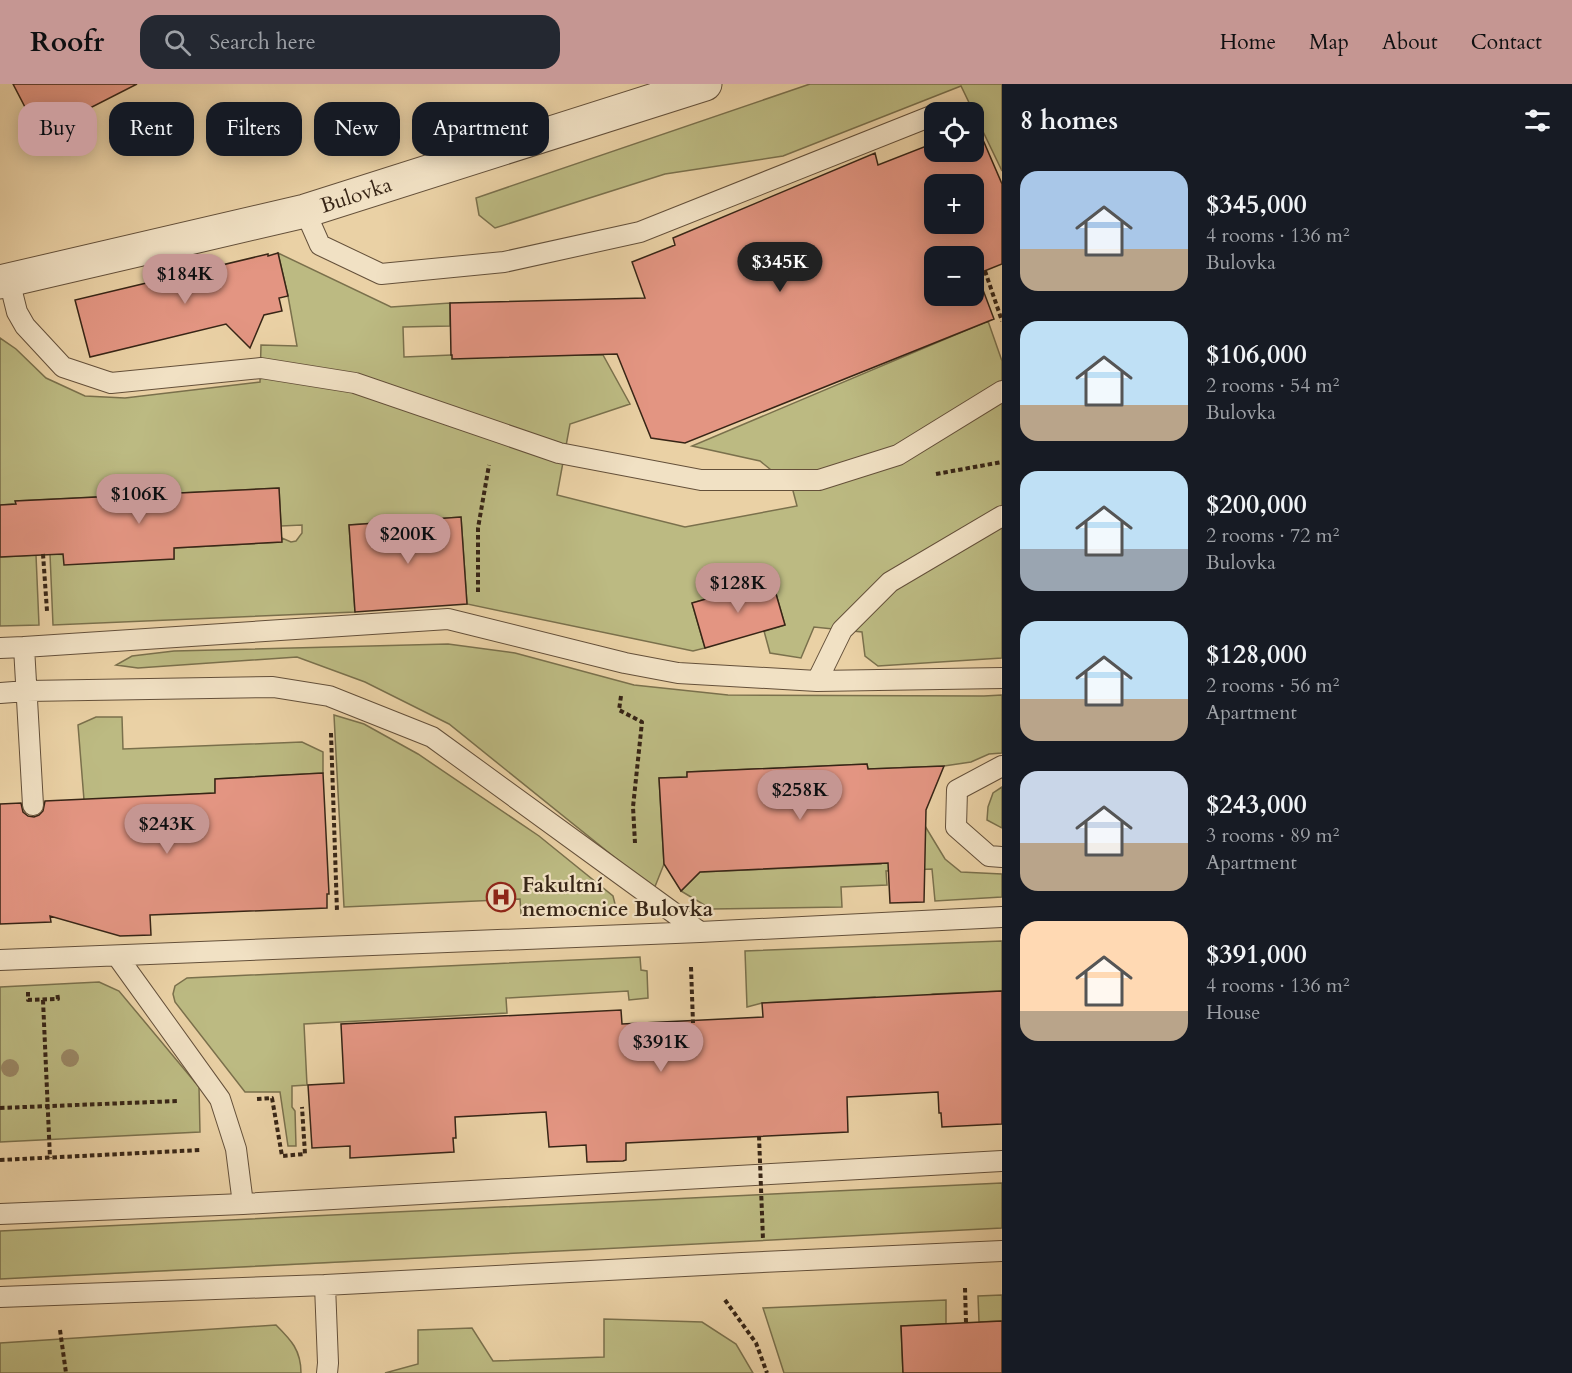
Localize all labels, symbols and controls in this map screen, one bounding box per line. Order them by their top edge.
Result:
search box [140,15,560,69]
text: Roofr [30,23,104,61]
icon: search [161,26,194,59]
text: Search here [209,27,316,57]
text: Home [1220,28,1276,57]
text: Map [1309,28,1349,57]
text: About [1382,28,1438,57]
text: Contact [1471,28,1542,57]
chip: Buy [18,102,97,156]
chip: Rent [109,102,194,156]
chip: Filters [206,102,302,156]
chip: New [314,102,400,156]
chip: Apartment [412,102,549,156]
map controls [924,102,984,306]
button: locate [924,102,984,162]
text: 8 homes [1020,103,1118,138]
icon: filters [1521,104,1554,137]
street label: Bulovka [317,170,396,221]
button: + [924,174,984,234]
text: $345,000 [1206,187,1307,222]
icon: home [1068,195,1140,267]
text: 4 rooms · 136 m² [1206,222,1350,249]
pin: $345K [738,242,822,293]
button: − [924,246,984,306]
text: $345K [751,248,809,275]
text: Bulovka [1206,249,1276,276]
pin: $184K [143,254,227,305]
text: $184K [156,260,214,287]
text: $106,000 [1206,337,1307,372]
icon: home [1068,345,1140,417]
text: 2 rooms · 54 m² [1206,372,1339,399]
text: Bulovka [1206,399,1276,426]
pin: $106K [97,474,181,525]
text: $106K [110,480,168,507]
text: $200,000 [1206,487,1307,522]
icon: home [1068,495,1140,567]
pin: $200K [366,514,450,565]
text: $200K [379,520,437,547]
text: 2 rooms · 72 m² [1206,522,1339,549]
text: Bulovka [1206,549,1276,576]
pin: $128K [696,563,780,614]
text: $128K [709,569,767,596]
text: $128,000 [1206,637,1307,672]
icon: home [1068,645,1140,717]
text: 2 rooms · 56 m² [1206,672,1339,699]
text: Apartment [1206,699,1297,726]
pin: $258K [758,770,842,821]
text: $258K [771,776,829,803]
text: $243,000 [1206,787,1307,822]
icon: home [1068,795,1140,867]
pin: $243K [125,804,209,855]
text: $243K [138,810,196,837]
text: 3 rooms · 89 m² [1206,822,1339,849]
text: Apartment [1206,849,1297,876]
place label: Fakultní nemocnice Bulovka [522,871,714,924]
hospital icon: Fakultní nemocnice Bulovka [485,881,517,913]
text: $391,000 [1206,937,1307,972]
icon: home [1068,945,1140,1017]
text: 4 rooms · 136 m² [1206,972,1350,999]
text: House [1206,999,1260,1026]
pin: $391K [619,1022,703,1073]
text: $391K [632,1028,690,1055]

